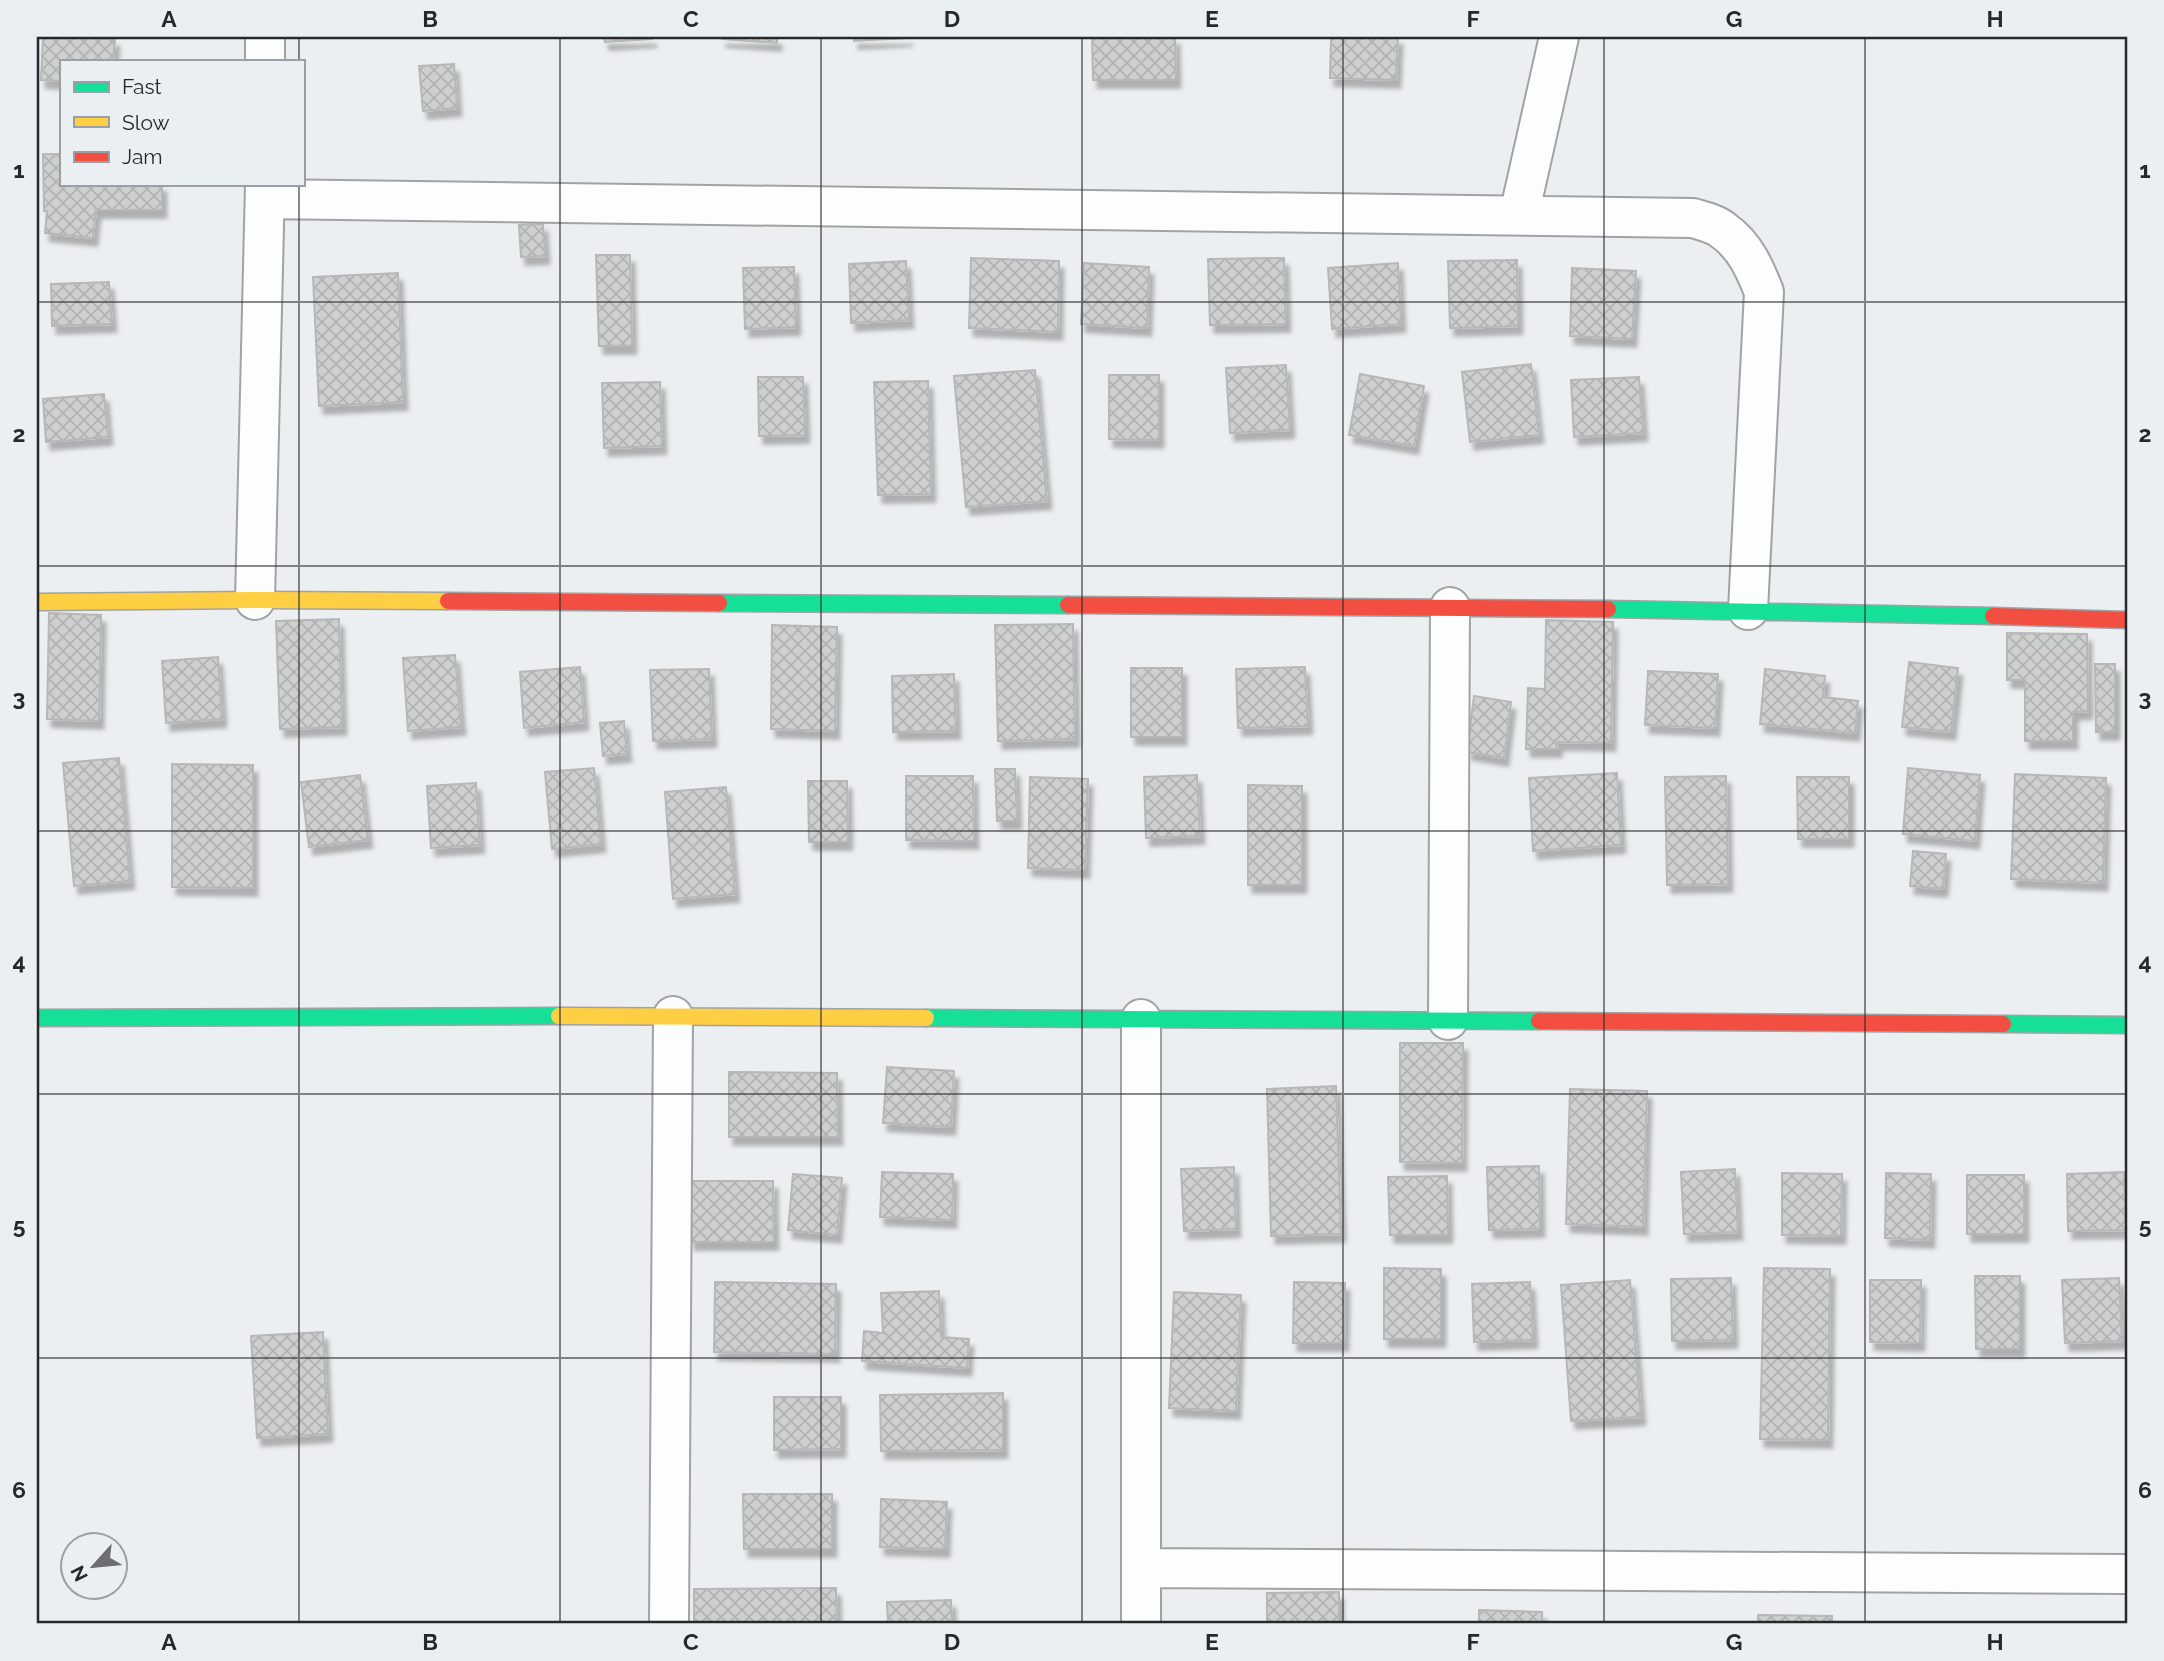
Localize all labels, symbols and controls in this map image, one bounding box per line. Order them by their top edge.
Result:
text: A [161,5,177,32]
text: B [422,5,438,32]
text: C [683,5,699,32]
text: D [944,5,960,32]
text: E [1205,5,1219,32]
text: F [1466,5,1480,32]
text: G [1726,5,1742,32]
text: H [1986,5,2004,32]
legend [60,60,304,186]
text: Fast [122,74,162,99]
text: Slow [122,110,170,135]
text: Jam [122,144,163,169]
text: 1 [13,156,25,183]
text: 1 [2139,156,2151,183]
text: 2 [13,420,25,447]
text: 2 [2139,420,2151,447]
text: 3 [13,684,25,711]
text: 3 [2139,684,2151,711]
text: 4 [12,948,26,975]
text: 4 [2138,948,2152,975]
text: 5 [13,1212,26,1239]
text: 5 [2139,1212,2152,1239]
text: 6 [12,1476,26,1503]
text: 6 [2138,1476,2152,1503]
north arrow [60,1532,130,1602]
text: N [66,1562,92,1585]
text: A [161,1628,177,1655]
text: B [422,1628,438,1655]
text: C [683,1628,699,1655]
text: D [944,1628,960,1655]
text: E [1205,1628,1219,1655]
text: F [1466,1628,1480,1655]
text: G [1726,1628,1742,1655]
text: H [1986,1628,2004,1655]

